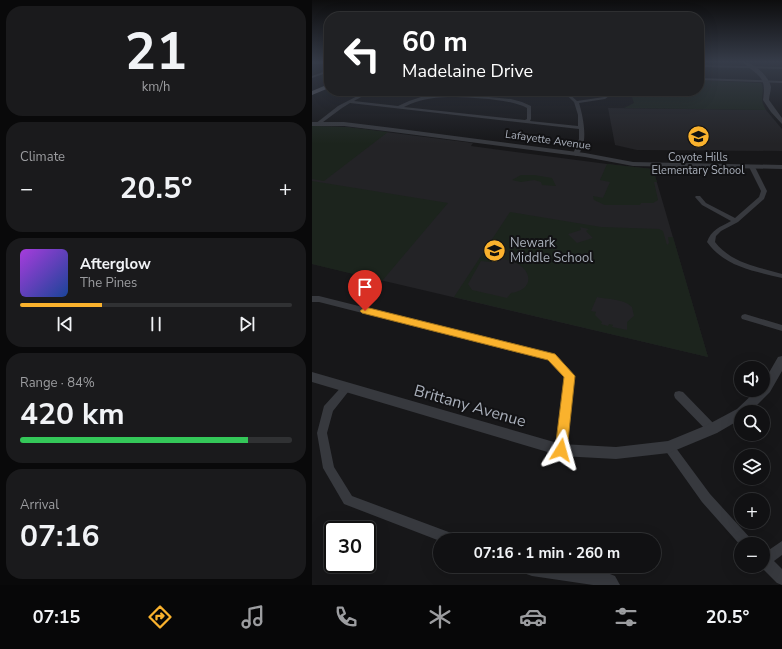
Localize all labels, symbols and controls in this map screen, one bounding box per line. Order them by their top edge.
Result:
text: 21 [125,16,187,87]
text: 60 m [402,23,468,61]
icon: left [336,28,388,80]
text: Madelaine Drive [402,59,533,83]
text: km/h [142,78,170,96]
school or university icon: Coyote Hills Elementary School [685,124,711,150]
street label: Lafayette Avenue [504,127,592,153]
text: Climate [20,148,65,166]
place label: Coyote Hills Elementary School [651,150,745,178]
text: 20.5° [120,168,192,209]
text: − [20,174,33,204]
text: + [279,174,292,204]
place label: Newark Middle School [510,234,593,267]
school or university icon: Newark Middle School [482,237,508,263]
text: Afterglow [80,254,151,274]
pin [348,270,382,311]
text: The Pines [80,274,137,292]
icon: arrive [354,276,376,298]
icon: previous [54,313,76,335]
icon: pause [145,313,167,335]
icon: next [236,313,258,335]
map controls [734,361,770,573]
button: sound [734,361,770,397]
text: Range · 84% [20,374,95,392]
street label: Brittany Avenue [411,380,529,432]
text: 420 km [20,394,125,435]
button: search [734,405,770,441]
position arrow [540,429,582,471]
button: layers [734,449,770,485]
button: + [734,493,770,529]
text: Arrival [20,496,59,514]
text: 07:16 [20,516,99,557]
speed limit sign: 30 [324,521,376,573]
button: − [734,537,770,573]
text: 07:16 · 1 min · 260 m [474,543,620,563]
icon: directions [146,603,174,631]
icon: music [239,603,267,631]
icon: phone [332,603,360,631]
icon: climate [426,603,454,631]
icon: car [519,603,547,631]
icon: filters [612,603,640,631]
text: 07:15 [33,605,80,629]
text: 20.5° [706,605,749,629]

